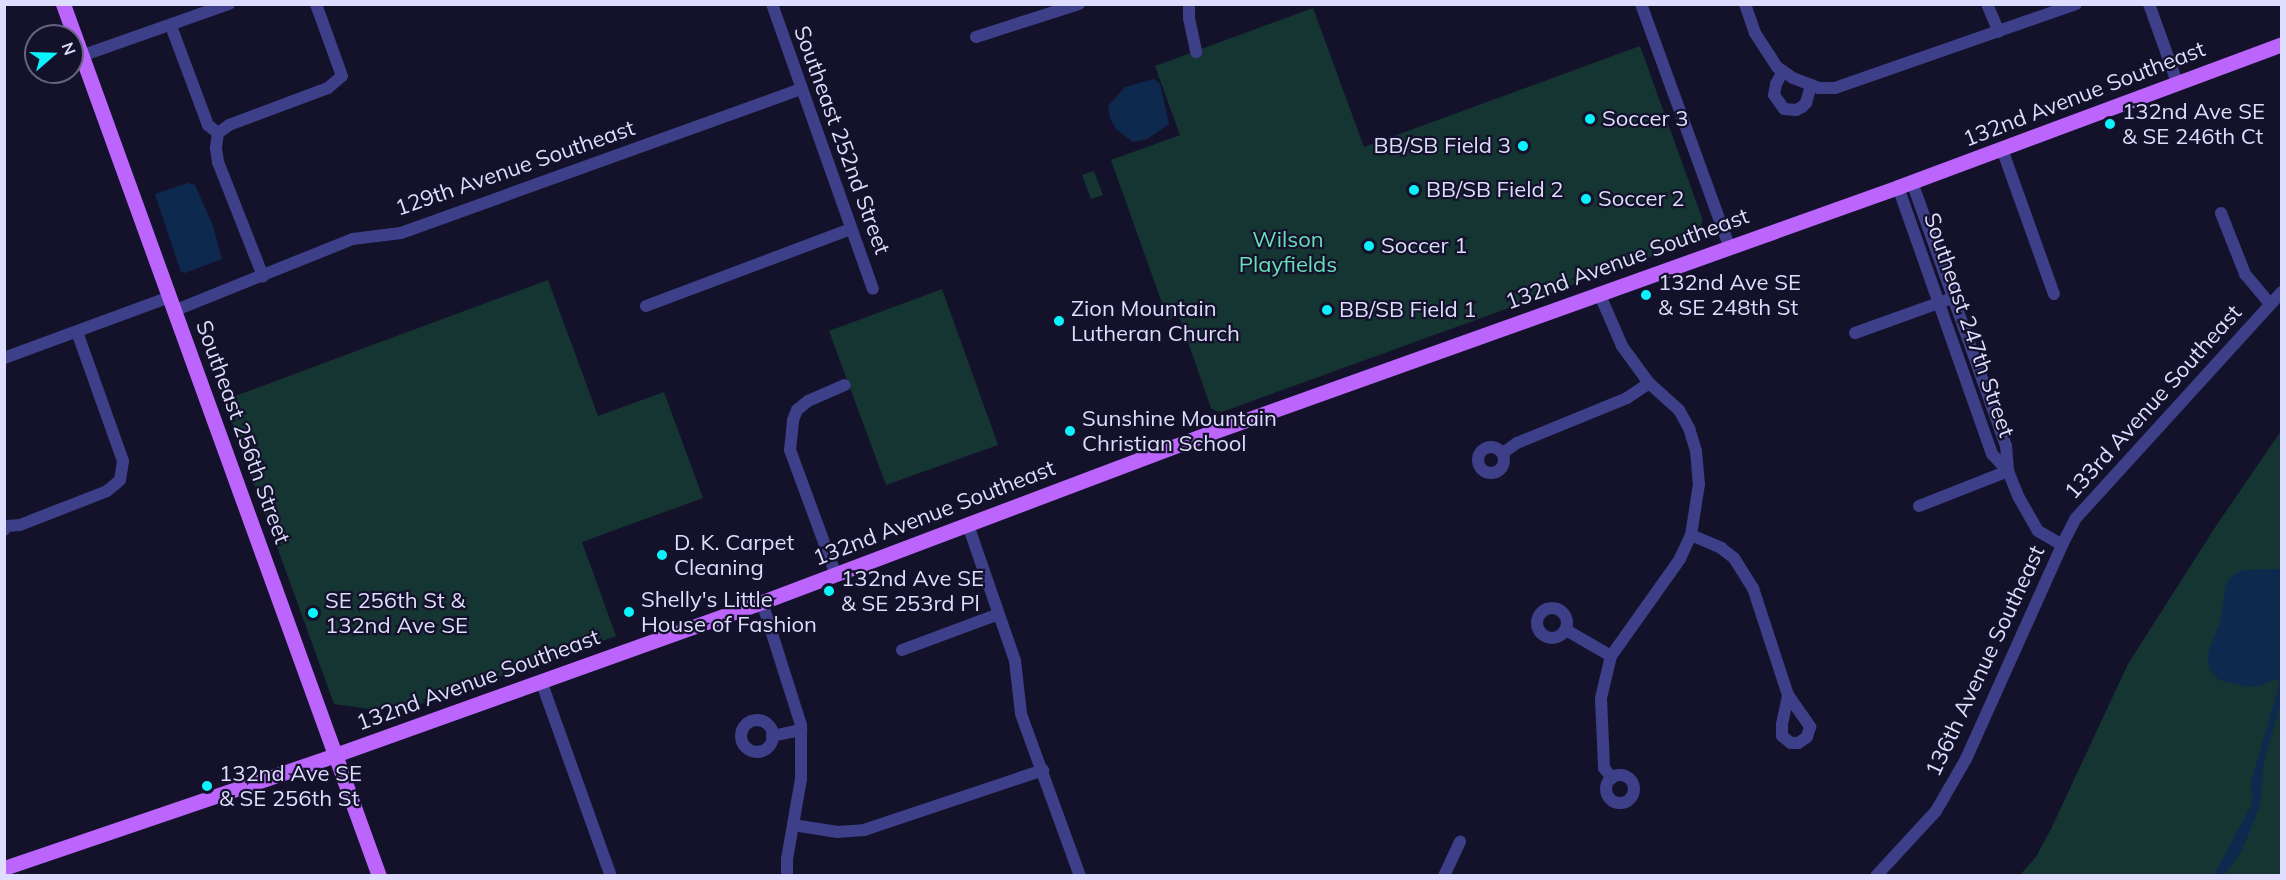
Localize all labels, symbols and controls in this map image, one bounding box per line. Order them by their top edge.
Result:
street label: Southeast 252nd Street [788,22,896,258]
north arrow [24,24,84,84]
street label: 132nd Avenue Southeast [1959,36,2209,152]
text: N [58,39,81,58]
place label: 132nd Ave SE & SE 246th Ct [2122,98,2265,150]
place label: Soccer 3 [1602,106,1689,132]
marker: Soccer 3 [1583,112,1597,126]
street label: 129th Avenue Southeast [392,115,638,221]
marker: 132nd Ave SE & SE 246th Ct [2103,117,2117,131]
place label: BB/SB Field 3 [1373,133,1511,159]
marker: BB/SB Field 3 [1516,139,1530,153]
place label: BB/SB Field 2 [1426,177,1564,203]
marker: BB/SB Field 2 [1407,183,1421,197]
place label: Soccer 2 [1598,186,1685,212]
marker: Soccer 2 [1579,192,1593,206]
street label: 132nd Avenue Southeast [1502,203,1752,315]
street label: Southeast 247th Street [1918,209,2020,441]
park label: Wilson Playfields [1239,226,1337,278]
place label: Soccer 1 [1381,233,1468,259]
marker: Soccer 1 [1362,239,1376,253]
place label: 132nd Ave SE & SE 248th St [1658,269,1801,320]
marker: 132nd Ave SE & SE 248th St [1639,288,1653,302]
place label: Zion Mountain Lutheran Church [1071,295,1240,346]
place label: BB/SB Field 1 [1339,297,1477,323]
street label: 133rd Avenue Southeast [2059,300,2247,504]
marker: BB/SB Field 1 [1320,303,1334,317]
marker: Zion Mountain Lutheran Church [1052,314,1066,328]
street label: Southeast 256th Street [190,317,296,547]
place label: Sunshine Mountain Christian School [1082,405,1277,457]
marker: Sunshine Mountain Christian School [1063,424,1077,438]
street label: 132nd Avenue Southeast [809,455,1059,571]
place label: D. K. Carpet Cleaning [674,529,794,580]
street label: 136th Avenue Southeast [1920,541,2050,781]
marker: D. K. Carpet Cleaning [655,548,669,562]
place label: 132nd Ave SE & SE 253rd Pl [841,565,984,616]
marker: 132nd Ave SE & SE 253rd Pl [822,584,836,598]
place label: Shelly's Little House of Fashion [641,586,817,638]
place label: SE 256th St & 132nd Ave SE [325,587,468,638]
marker: Shelly's Little House of Fashion [622,605,636,619]
marker: SE 256th St & 132nd Ave SE [306,606,320,620]
street label: 132nd Avenue Southeast [353,624,603,736]
place label: 132nd Ave SE & SE 256th St [219,760,362,812]
marker: 132nd Ave SE & SE 256th St [200,779,214,793]

